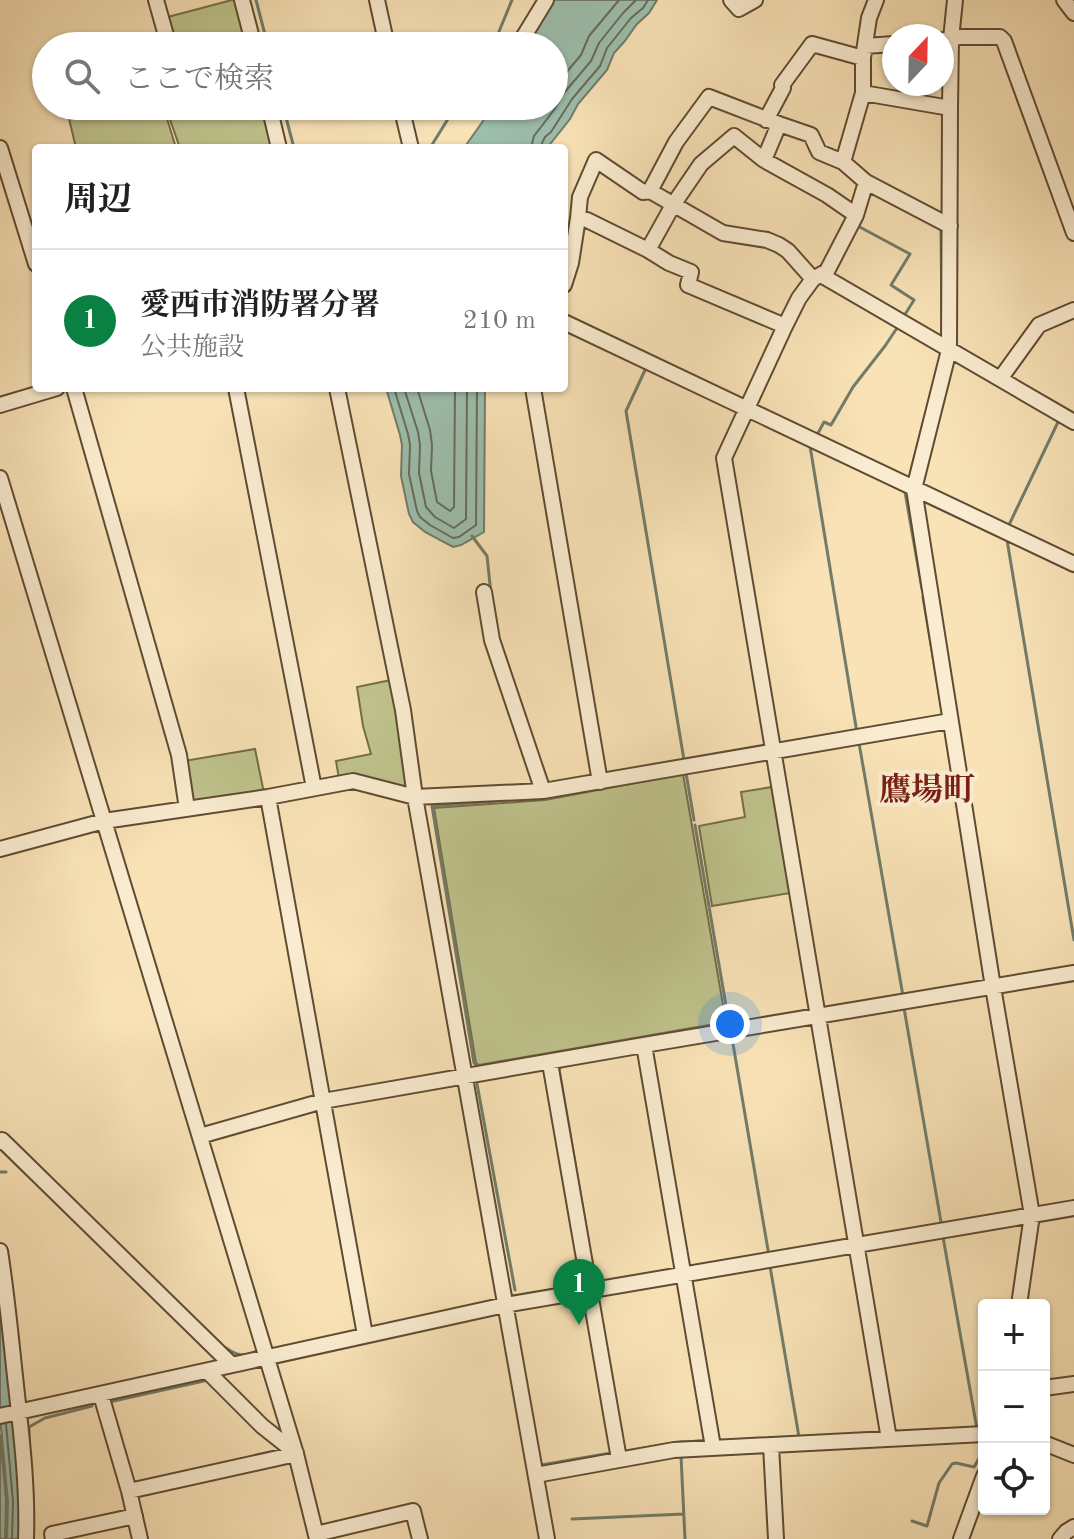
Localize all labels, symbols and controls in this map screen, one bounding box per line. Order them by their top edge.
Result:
north arrow [882,24,954,96]
search box [32,32,568,120]
icon: search [60,54,104,98]
text: ここで検索 [124,65,274,95]
text: 周辺 [64,184,132,218]
text: 愛西市消防署分署 [140,291,380,321]
text: 1 [82,308,98,334]
text: 210 m [463,308,536,334]
text: 公共施設 [140,335,244,361]
district label: 鷹場町 [879,772,975,808]
your location [710,1004,750,1044]
pin: 1 [553,1259,605,1325]
map controls [978,1299,1050,1515]
button: + [978,1299,1050,1371]
button: − [978,1371,1050,1443]
button: locate [978,1443,1050,1515]

